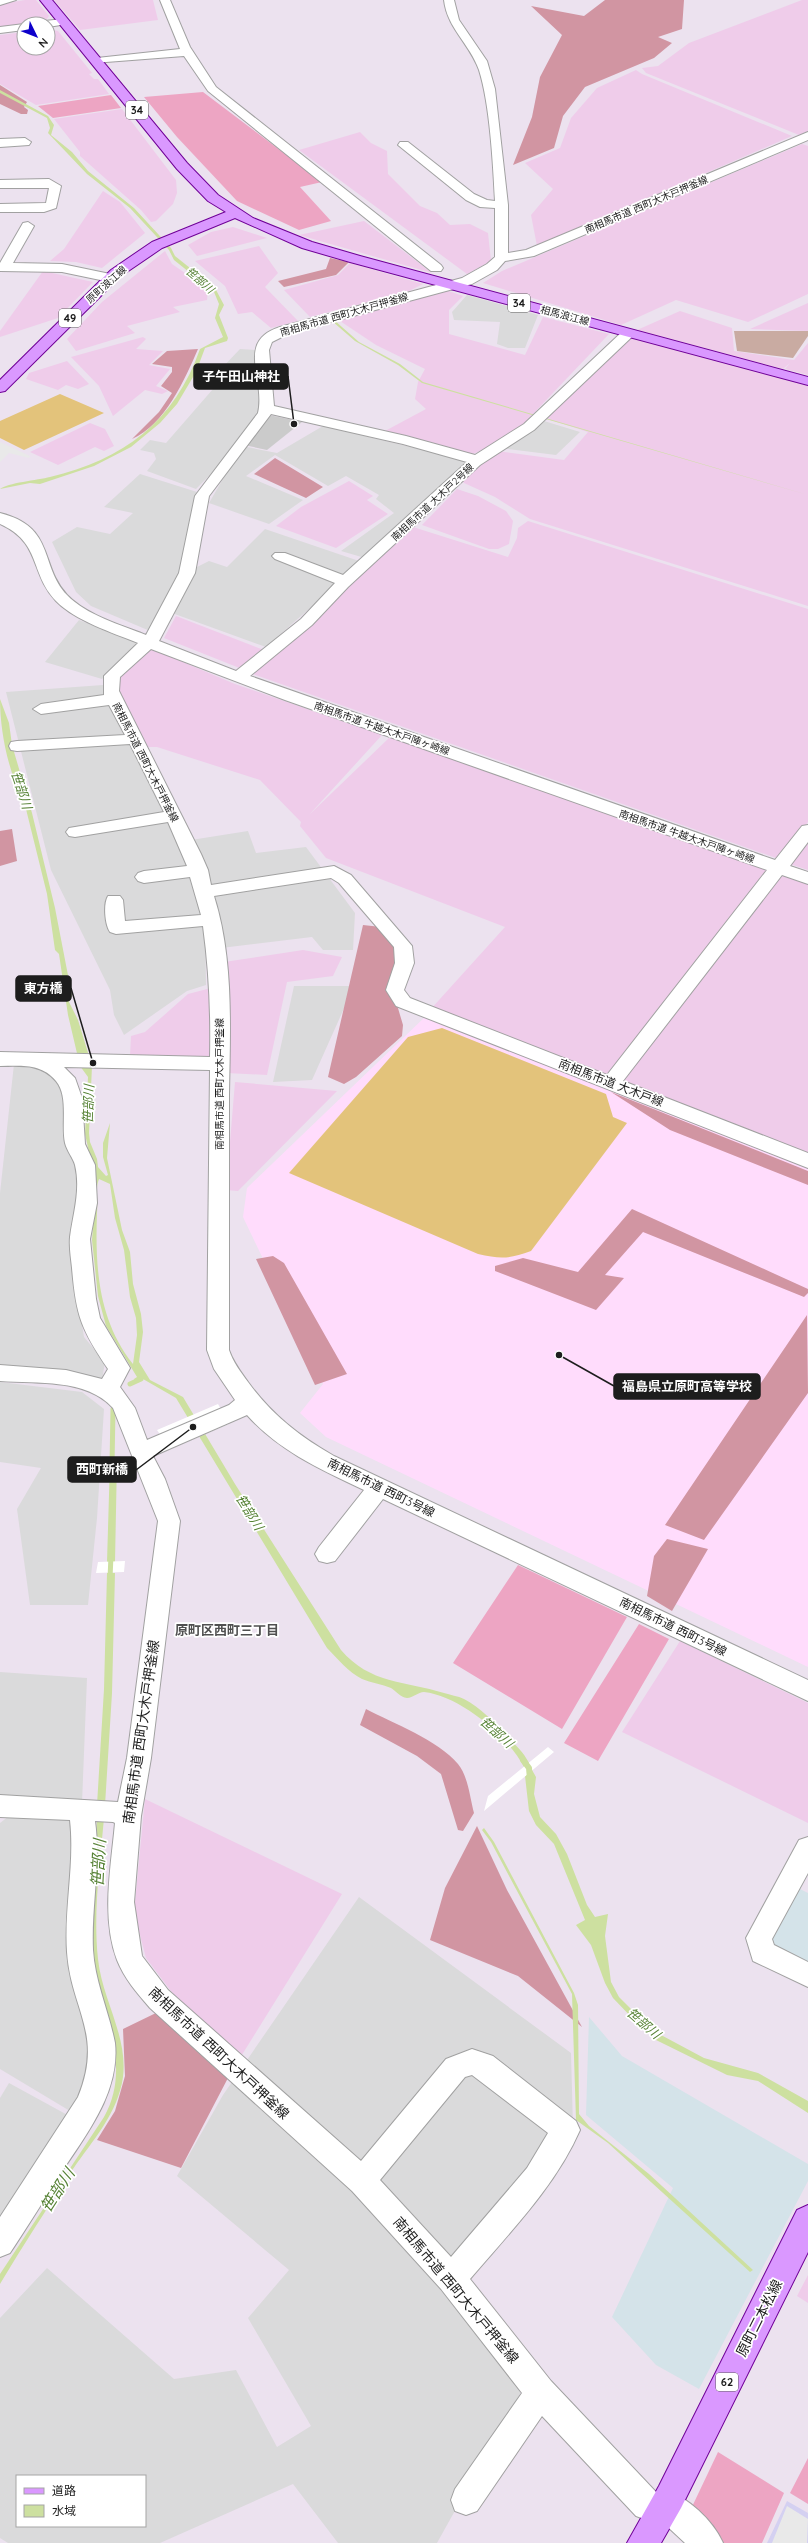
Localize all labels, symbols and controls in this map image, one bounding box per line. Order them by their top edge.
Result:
north arrow [16,16,56,56]
text: N [35,35,51,51]
road number: 34 [126,101,148,119]
street label: 南相馬市道 西町大木戸押釜線 [583,173,710,236]
street label: 原町浪江線 [83,263,129,306]
water label: 笹部川 [183,264,218,297]
street label: 南相馬市道 西町大木戸押釜線 [279,290,410,339]
road number: 34 [508,294,530,312]
street label: 相馬浪江線 [539,303,591,328]
road number: 49 [59,309,81,327]
callout: 子午田山神社 [194,364,288,389]
text: 子午田山神社 [202,368,280,384]
street label: 南相馬市道 大木戸2号線 [388,461,476,544]
street label: 南相馬市道 牛越大木戸陣ヶ崎線 [312,699,451,758]
street label: 南相馬市道 西町大木戸押釜線 [110,700,181,824]
water label: 笹部川 [8,769,36,813]
street label: 南相馬市道 牛越大木戸陣ヶ崎線 [617,807,756,866]
callout: 東方橋 [16,976,71,1001]
text: 東方橋 [23,980,63,996]
street label: 南相馬市道 西町大木戸押釜線 [213,1018,226,1150]
street label: 南相馬市道 大木戸線 [557,1056,666,1109]
water label: 笹部川 [79,1082,97,1124]
callout: 福島県立原町高等学校 [614,1374,760,1399]
text: 福島県立原町高等学校 [622,1378,752,1394]
street label: 南相馬市道 西町3号線 [325,1455,437,1520]
callout: 西町新橋 [68,1457,136,1482]
text: 西町新橋 [76,1461,128,1477]
water label: 笹部川 [233,1491,268,1534]
street label: 南相馬市道 西町3号線 [617,1594,729,1659]
district label: 原町区西町三丁目 [175,1622,279,1638]
street label: 南相馬市道 西町大木戸押釜線 [119,1639,163,1825]
water label: 笹部川 [477,1713,518,1752]
water label: 笹部川 [87,1837,109,1887]
street label: 南相馬市道 西町大木戸押釜線 [145,1983,293,2123]
water label: 笹部川 [624,2004,665,2043]
water label: 笹部川 [36,2163,80,2216]
street label: 南相馬市道 西町大木戸押釜線 [389,2213,523,2367]
street label: 原町二本松線 [732,2276,786,2360]
road number: 62 [716,2373,738,2391]
legend [16,2475,146,2527]
text: 道路 [52,2483,76,2498]
text: 水域 [52,2503,76,2518]

